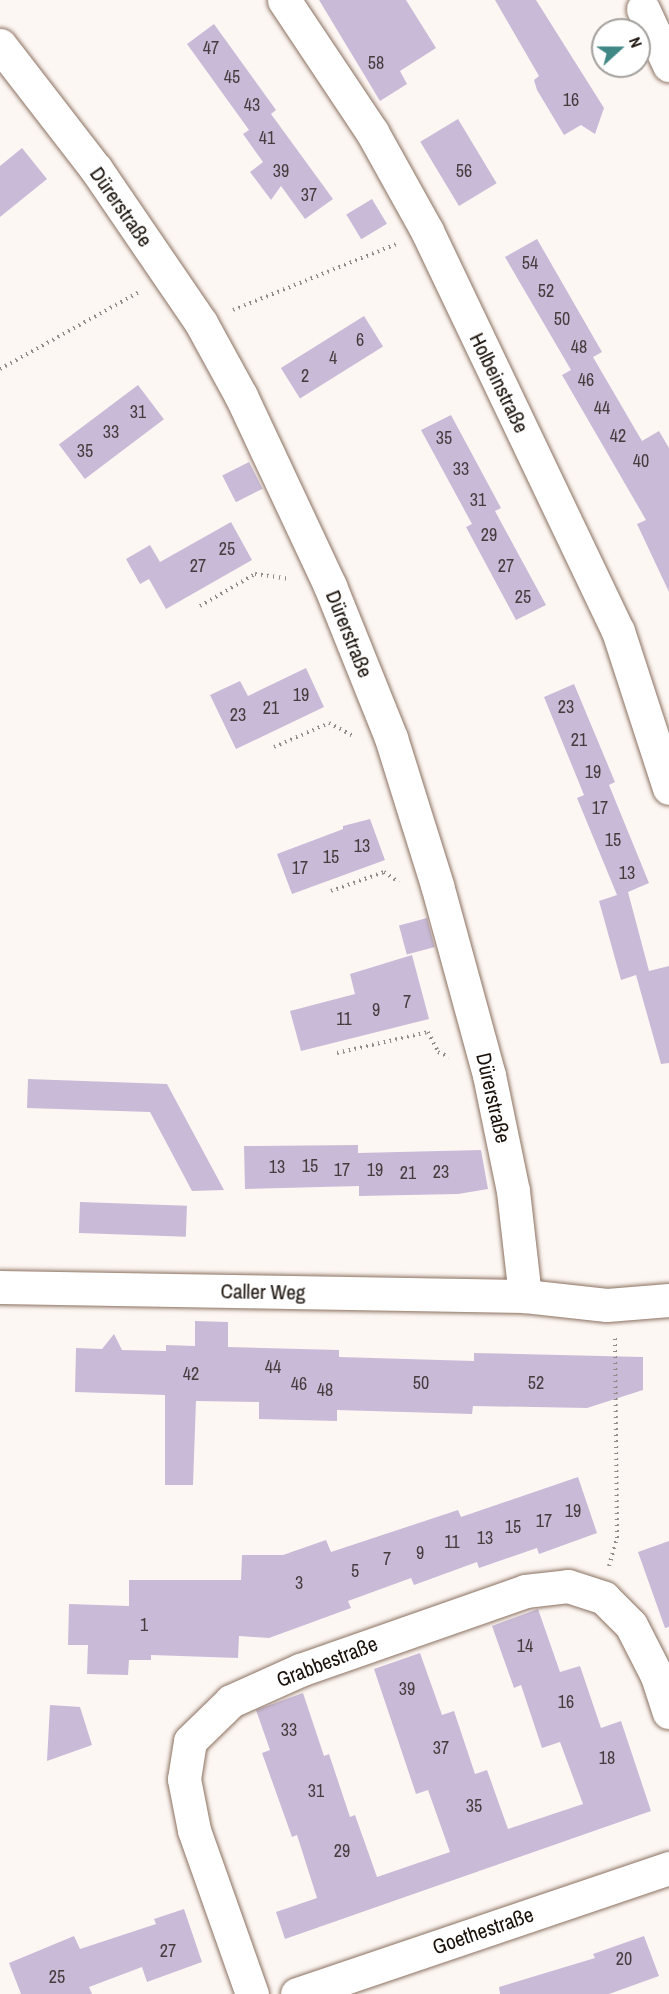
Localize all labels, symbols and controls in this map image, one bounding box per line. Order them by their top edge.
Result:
north arrow [591,18,651,78]
text: N [624,34,648,51]
house number: 47 [203,37,219,59]
house number: 58 [368,52,384,74]
house number: 45 [224,66,240,88]
house number: 16 [563,89,579,111]
house number: 43 [244,94,260,116]
house number: 41 [259,127,275,149]
house number: 39 [273,160,289,182]
house number: 56 [456,160,472,182]
street label: Dürerstraße [84,162,158,252]
house number: 37 [301,184,317,206]
house number: 54 [522,252,538,274]
house number: 52 [538,280,554,302]
house number: 50 [554,308,570,330]
house number: 6 [356,329,364,351]
street label: Holbeinstraße [464,329,534,437]
house number: 48 [571,336,587,358]
house number: 4 [329,347,337,369]
house number: 2 [301,365,309,387]
house number: 46 [578,369,594,391]
house number: 44 [594,397,610,419]
house number: 31 [130,401,146,423]
house number: 33 [103,421,119,443]
house number: 42 [610,425,626,447]
house number: 35 [436,427,452,449]
house number: 35 [77,440,93,462]
house number: 40 [633,450,649,472]
house number: 33 [453,458,469,480]
house number: 31 [470,489,486,511]
house number: 29 [481,524,497,546]
house number: 25 [219,538,235,560]
house number: 27 [190,555,206,577]
house number: 27 [498,555,514,577]
house number: 25 [515,586,531,608]
street label: Dürerstraße [320,587,378,681]
house number: 19 [293,684,309,706]
house number: 23 [558,696,574,718]
house number: 21 [263,697,279,719]
house number: 23 [230,704,246,726]
house number: 21 [571,729,587,751]
house number: 19 [585,761,601,783]
house number: 17 [592,797,608,819]
house number: 15 [605,829,621,851]
house number: 13 [354,835,370,857]
house number: 15 [323,846,339,868]
house number: 17 [292,857,308,879]
house number: 13 [619,862,635,884]
house number: 7 [403,991,411,1013]
house number: 9 [372,999,380,1021]
house number: 11 [336,1008,352,1030]
street label: Dürerstraße [470,1050,516,1146]
house number: 15 [302,1155,318,1177]
house number: 13 [269,1156,285,1178]
house number: 17 [334,1159,350,1181]
house number: 19 [367,1159,383,1181]
house number: 23 [433,1161,449,1183]
house number: 21 [400,1162,416,1184]
street label: Caller Weg [220,1279,306,1305]
house number: 44 [265,1356,281,1378]
house number: 42 [183,1363,199,1385]
house number: 50 [413,1372,429,1394]
house number: 52 [528,1372,544,1394]
house number: 46 [291,1373,307,1395]
house number: 48 [317,1379,333,1401]
house number: 19 [565,1500,581,1522]
house number: 17 [536,1510,552,1532]
house number: 15 [505,1516,521,1538]
house number: 13 [477,1527,493,1549]
house number: 11 [444,1531,460,1553]
house number: 9 [416,1542,424,1564]
house number: 7 [383,1548,391,1570]
house number: 5 [351,1560,359,1582]
house number: 3 [295,1572,303,1594]
house number: 1 [140,1614,148,1636]
street label: Grabbestraße [273,1631,381,1693]
house number: 14 [517,1635,533,1657]
house number: 39 [399,1678,415,1700]
house number: 16 [558,1691,574,1713]
house number: 33 [281,1719,297,1741]
house number: 37 [433,1737,449,1759]
house number: 18 [599,1747,615,1769]
house number: 31 [308,1780,324,1802]
house number: 35 [466,1795,482,1817]
house number: 29 [334,1840,350,1862]
street label: Goethestraße [429,1902,537,1960]
house number: 27 [160,1940,176,1962]
house number: 20 [616,1948,632,1970]
house number: 25 [49,1966,65,1988]

